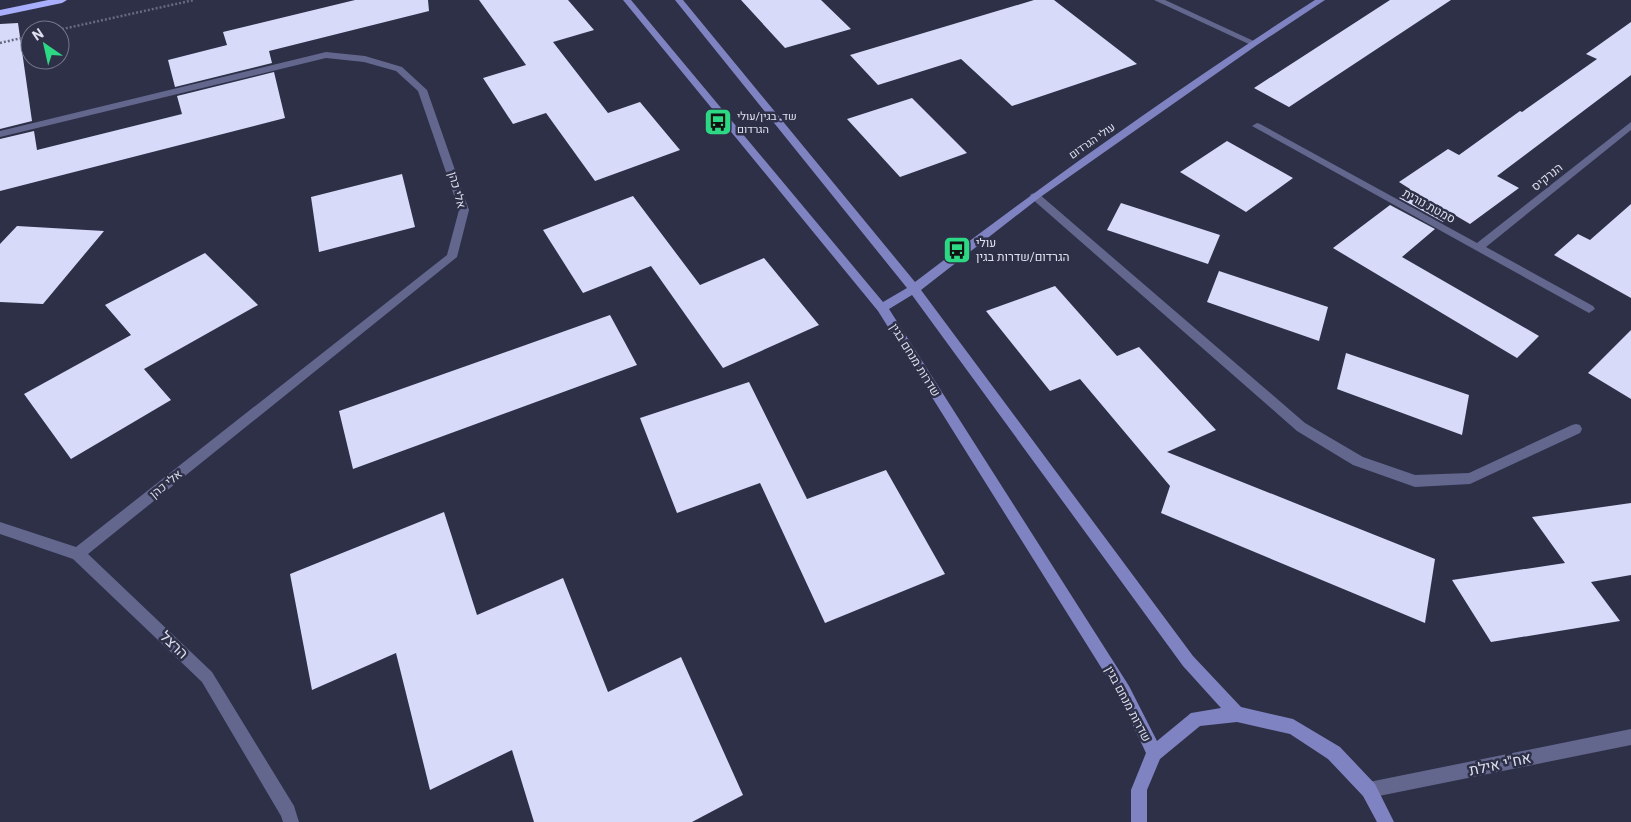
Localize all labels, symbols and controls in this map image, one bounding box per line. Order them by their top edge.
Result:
north arrow [20,20,70,70]
text: N [28,23,48,46]
bus stop icon: שד. בגין/עולי הגרדום [703,107,733,137]
place label: שד. בגין/עולי הגרדום [737,108,797,138]
street label: עולי הגרדום [1065,119,1119,163]
street label: הנרקיס [1527,159,1567,195]
street label: אלי כהן [443,170,471,211]
street label: סמטת נורית [1399,184,1459,228]
place label: עולי הגרדום/שדרות בגין [976,234,1070,266]
bus stop icon: עולי הגרדום/שדרות בגין [942,235,972,265]
street label: שדרות מנחם בגין [885,320,945,400]
street label: אלי כהן [146,465,186,503]
street label: הרצל [155,626,193,664]
street label: שדרות מנחם בגין [1100,663,1156,745]
street label: אח"י אילת [1467,747,1533,781]

